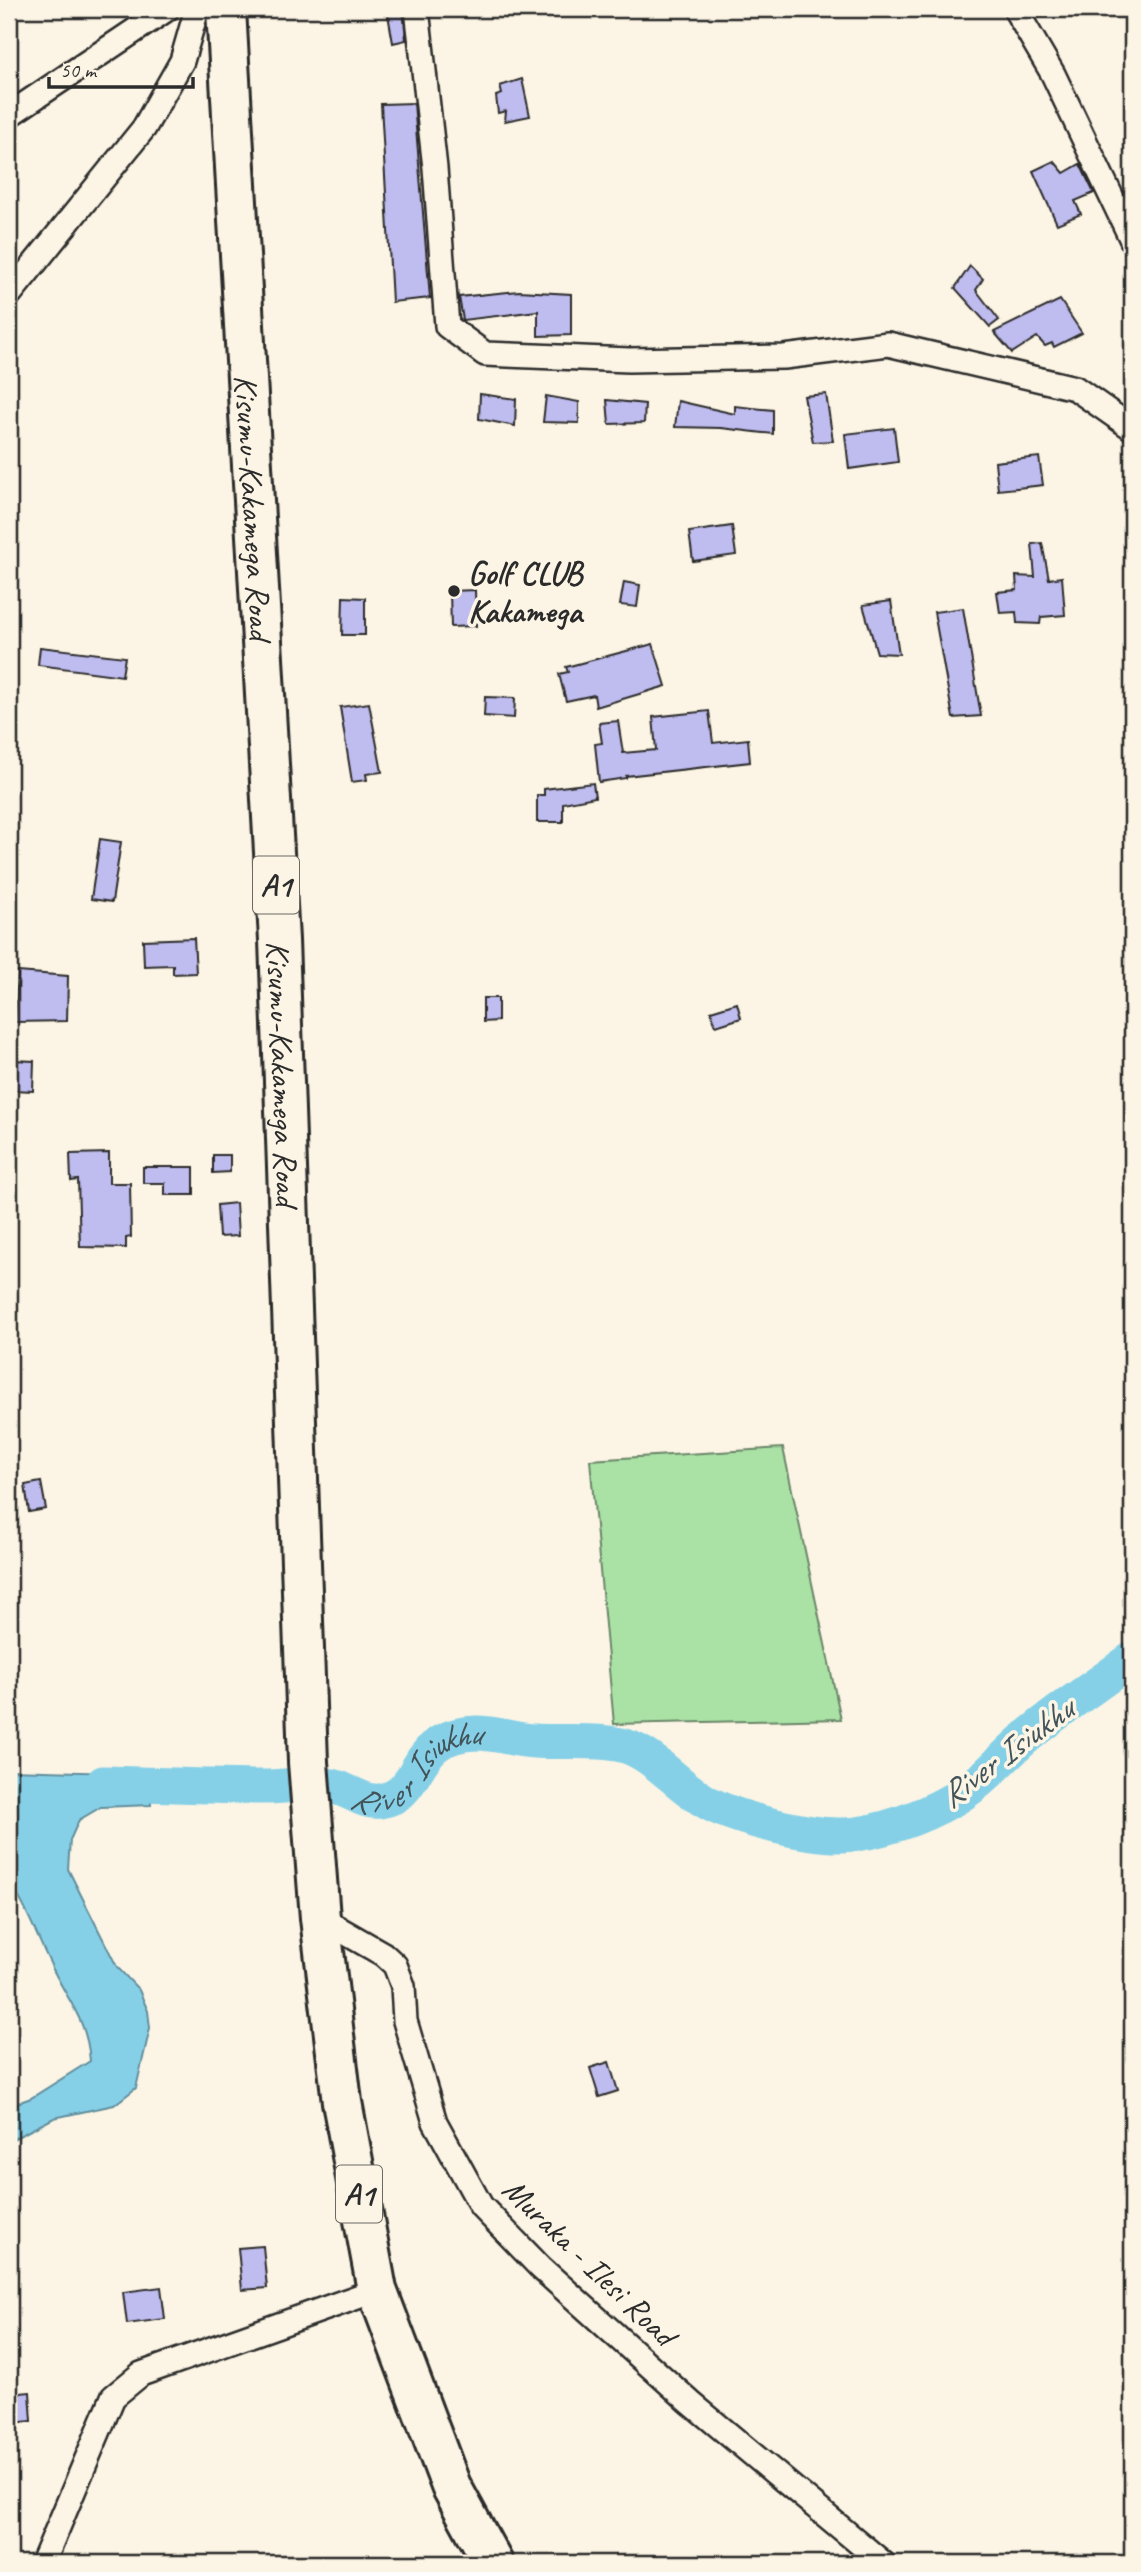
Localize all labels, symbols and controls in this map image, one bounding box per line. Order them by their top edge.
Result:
scale bar [49,46,192,90]
text: 50 m [60,57,98,83]
street label: Kisumu-Kakamega Road [225,374,282,646]
place label: Golf CLUB Kakamega [468,552,585,632]
marker: Golf CLUB Kakamega [446,583,462,599]
road number: A1 [253,856,299,914]
street label: Kisumu-Kakamega Road [257,940,309,1212]
water label: River Isiukhu [930,1684,1087,1818]
water label: River Isiukhu [345,1711,487,1827]
road number: A1 [336,2166,382,2222]
street label: Muraka - Ilesi Road [494,2168,688,2358]

